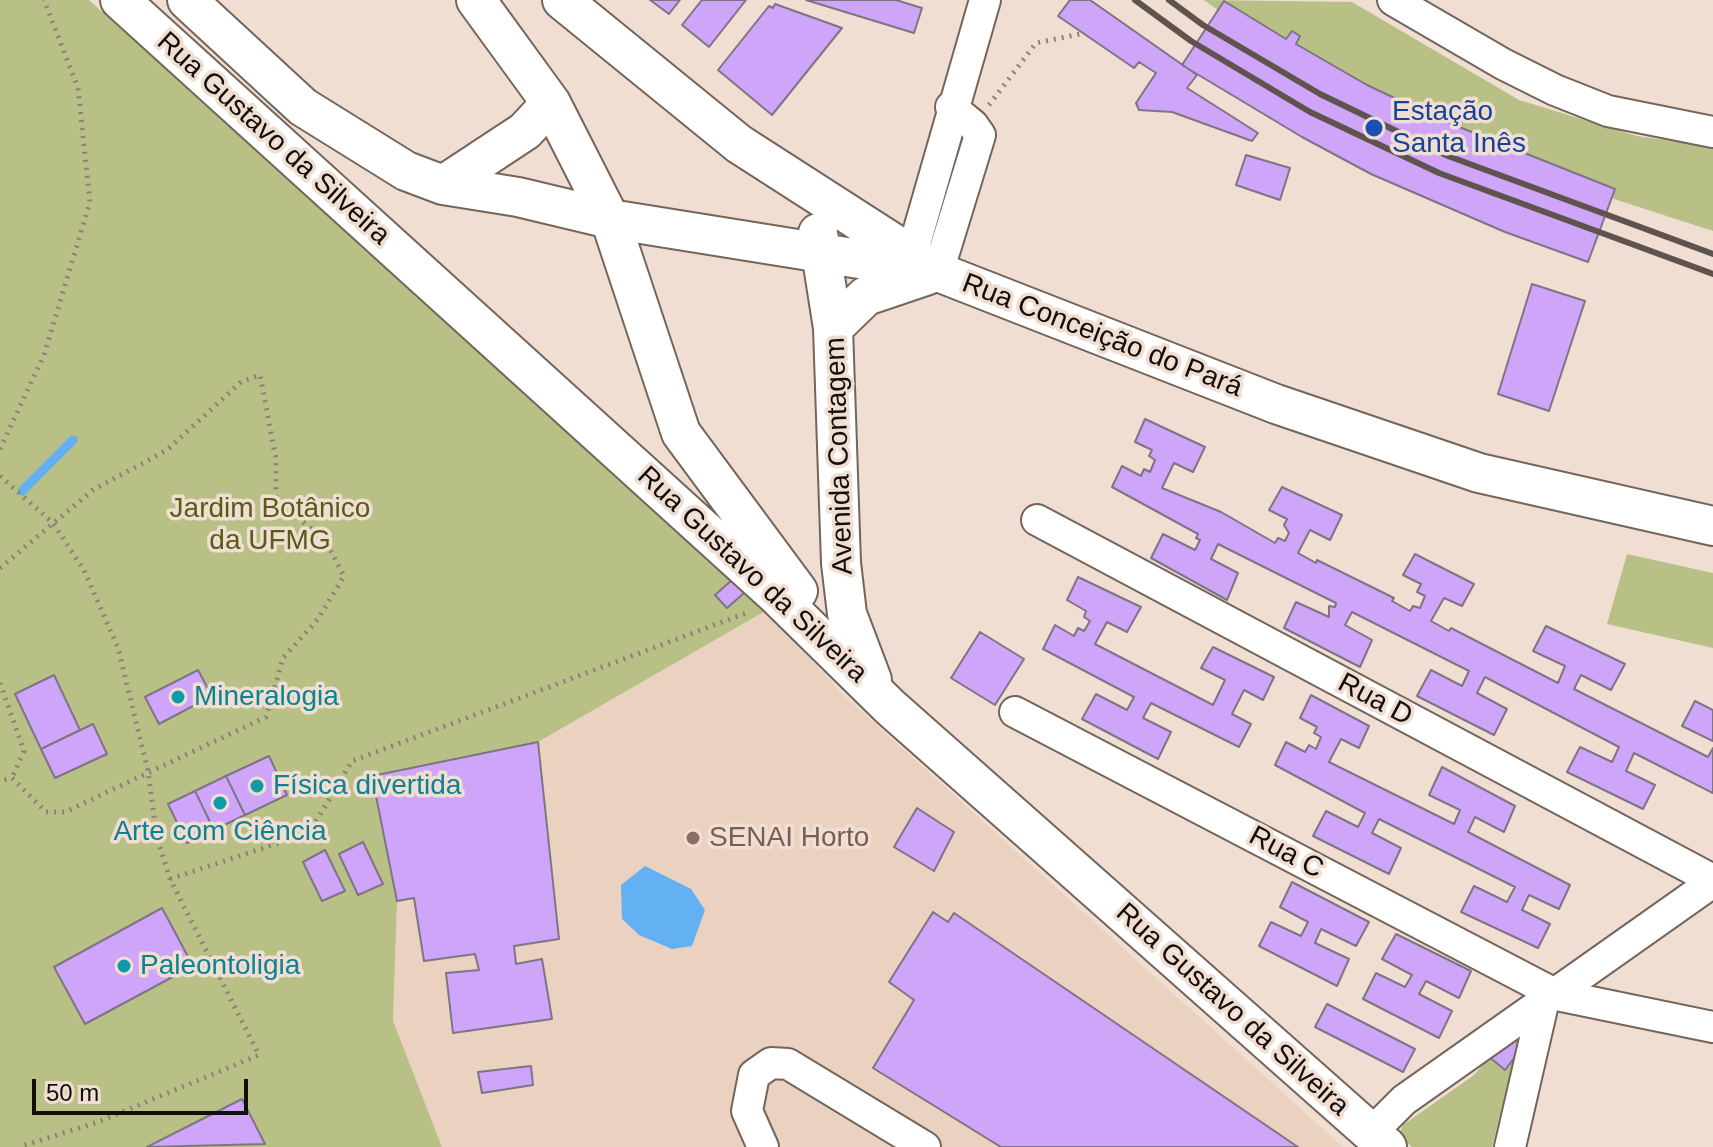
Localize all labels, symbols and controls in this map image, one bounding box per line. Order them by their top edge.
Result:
street label: Rua Gustavo da Silveira [150,25,396,253]
place label: Estação Santa Inês [1392,95,1526,161]
marker: Estação Santa Inês [1363,117,1385,139]
street label: Rua Conceição do Pará [957,267,1247,405]
street label: Avenida Contagem [819,337,861,575]
street label: Rua Gustavo da Silveira [630,460,874,690]
park label: Jardim Botânico da UFMG [170,492,370,558]
street label: Rua D [1332,667,1418,733]
place label: Mineralogia [194,680,339,714]
marker: Mineralogia [169,688,187,706]
place label: Física divertida [273,769,461,803]
marker: Física divertida [248,777,266,795]
marker: Arte com Ciência [211,794,229,812]
place label: Arte com Ciência [113,815,327,849]
street label: Rua C [1243,820,1329,886]
place label: SENAI Horto [709,821,869,855]
marker: SENAI Horto [684,829,702,847]
street label: Rua Gustavo da Silveira [1109,896,1355,1124]
place label: Paleontoligia [140,949,300,983]
marker: Paleontoligia [115,957,133,975]
scale bar [36,1063,252,1113]
text: 50 m [46,1079,99,1106]

